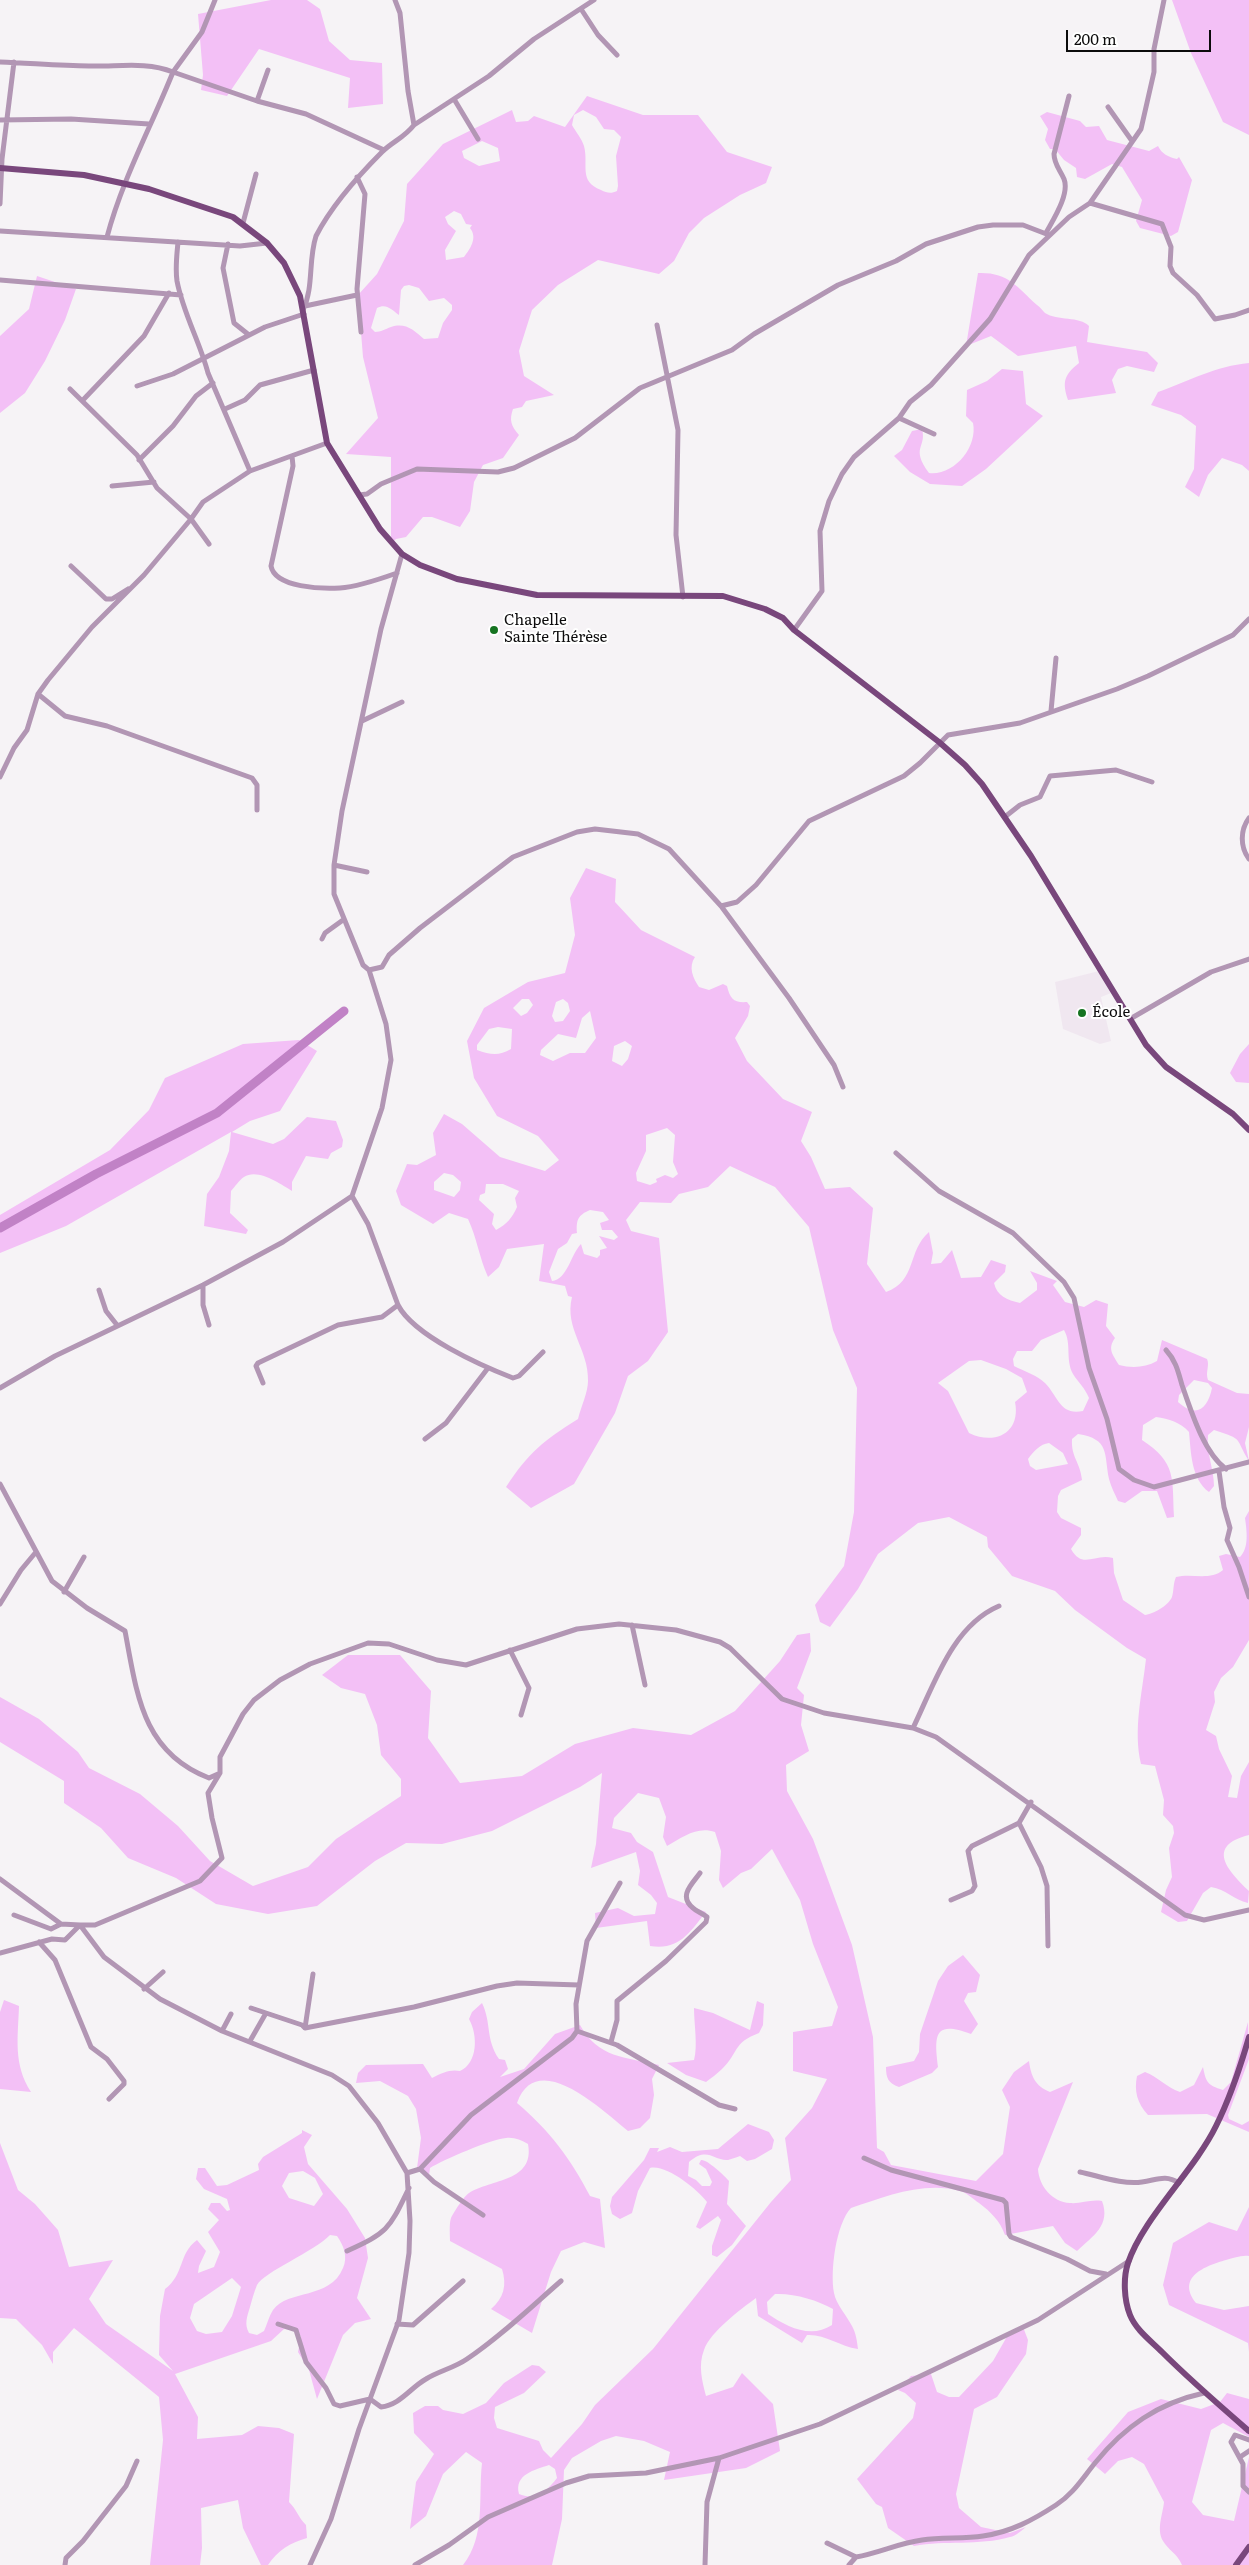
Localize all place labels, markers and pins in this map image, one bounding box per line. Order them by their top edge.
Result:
place label: Chapelle Sainte Thérèse [504,612,607,647]
marker: Chapelle Sainte Thérèse [488,624,500,636]
place label: École [1092,1004,1130,1022]
marker: École [1076,1007,1088,1019]

